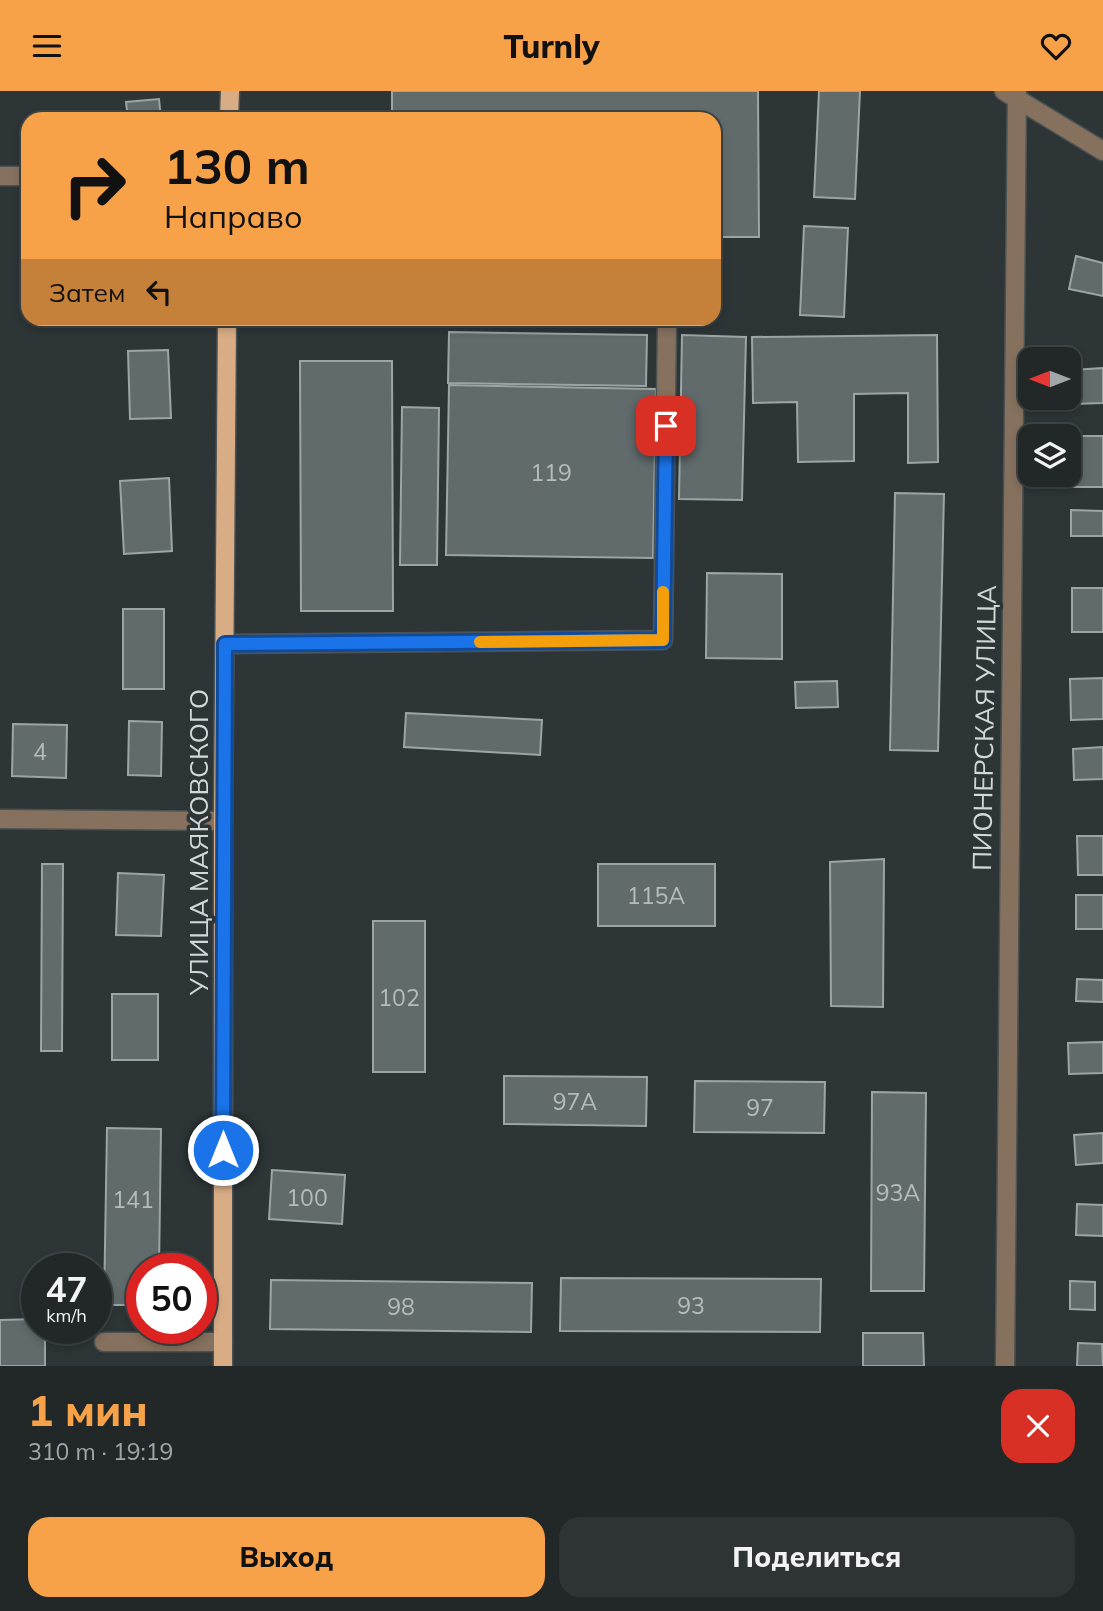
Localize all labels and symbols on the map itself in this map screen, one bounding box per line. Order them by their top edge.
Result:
north arrow [1018,347,1082,409]
pin [636,396,696,456]
house number: 119 [530,458,572,487]
street label: ПИОНЕРСКАЯ УЛИЦА [965,585,1003,871]
street label: УЛИЦА МАЯКОВСКОГО [182,689,215,996]
house number: 4 [33,737,47,766]
house number: 115А [627,881,685,910]
house number: 102 [378,983,420,1012]
house number: 97А [553,1087,597,1116]
house number: 97 [746,1093,774,1122]
position arrow [186,1113,260,1187]
house number: 93А [876,1178,920,1207]
house number: 100 [286,1183,328,1212]
house number: 141 [112,1185,154,1214]
speed limit sign: 50 [126,1253,217,1344]
house number: 93 [677,1291,705,1320]
house number: 98 [387,1292,415,1321]

